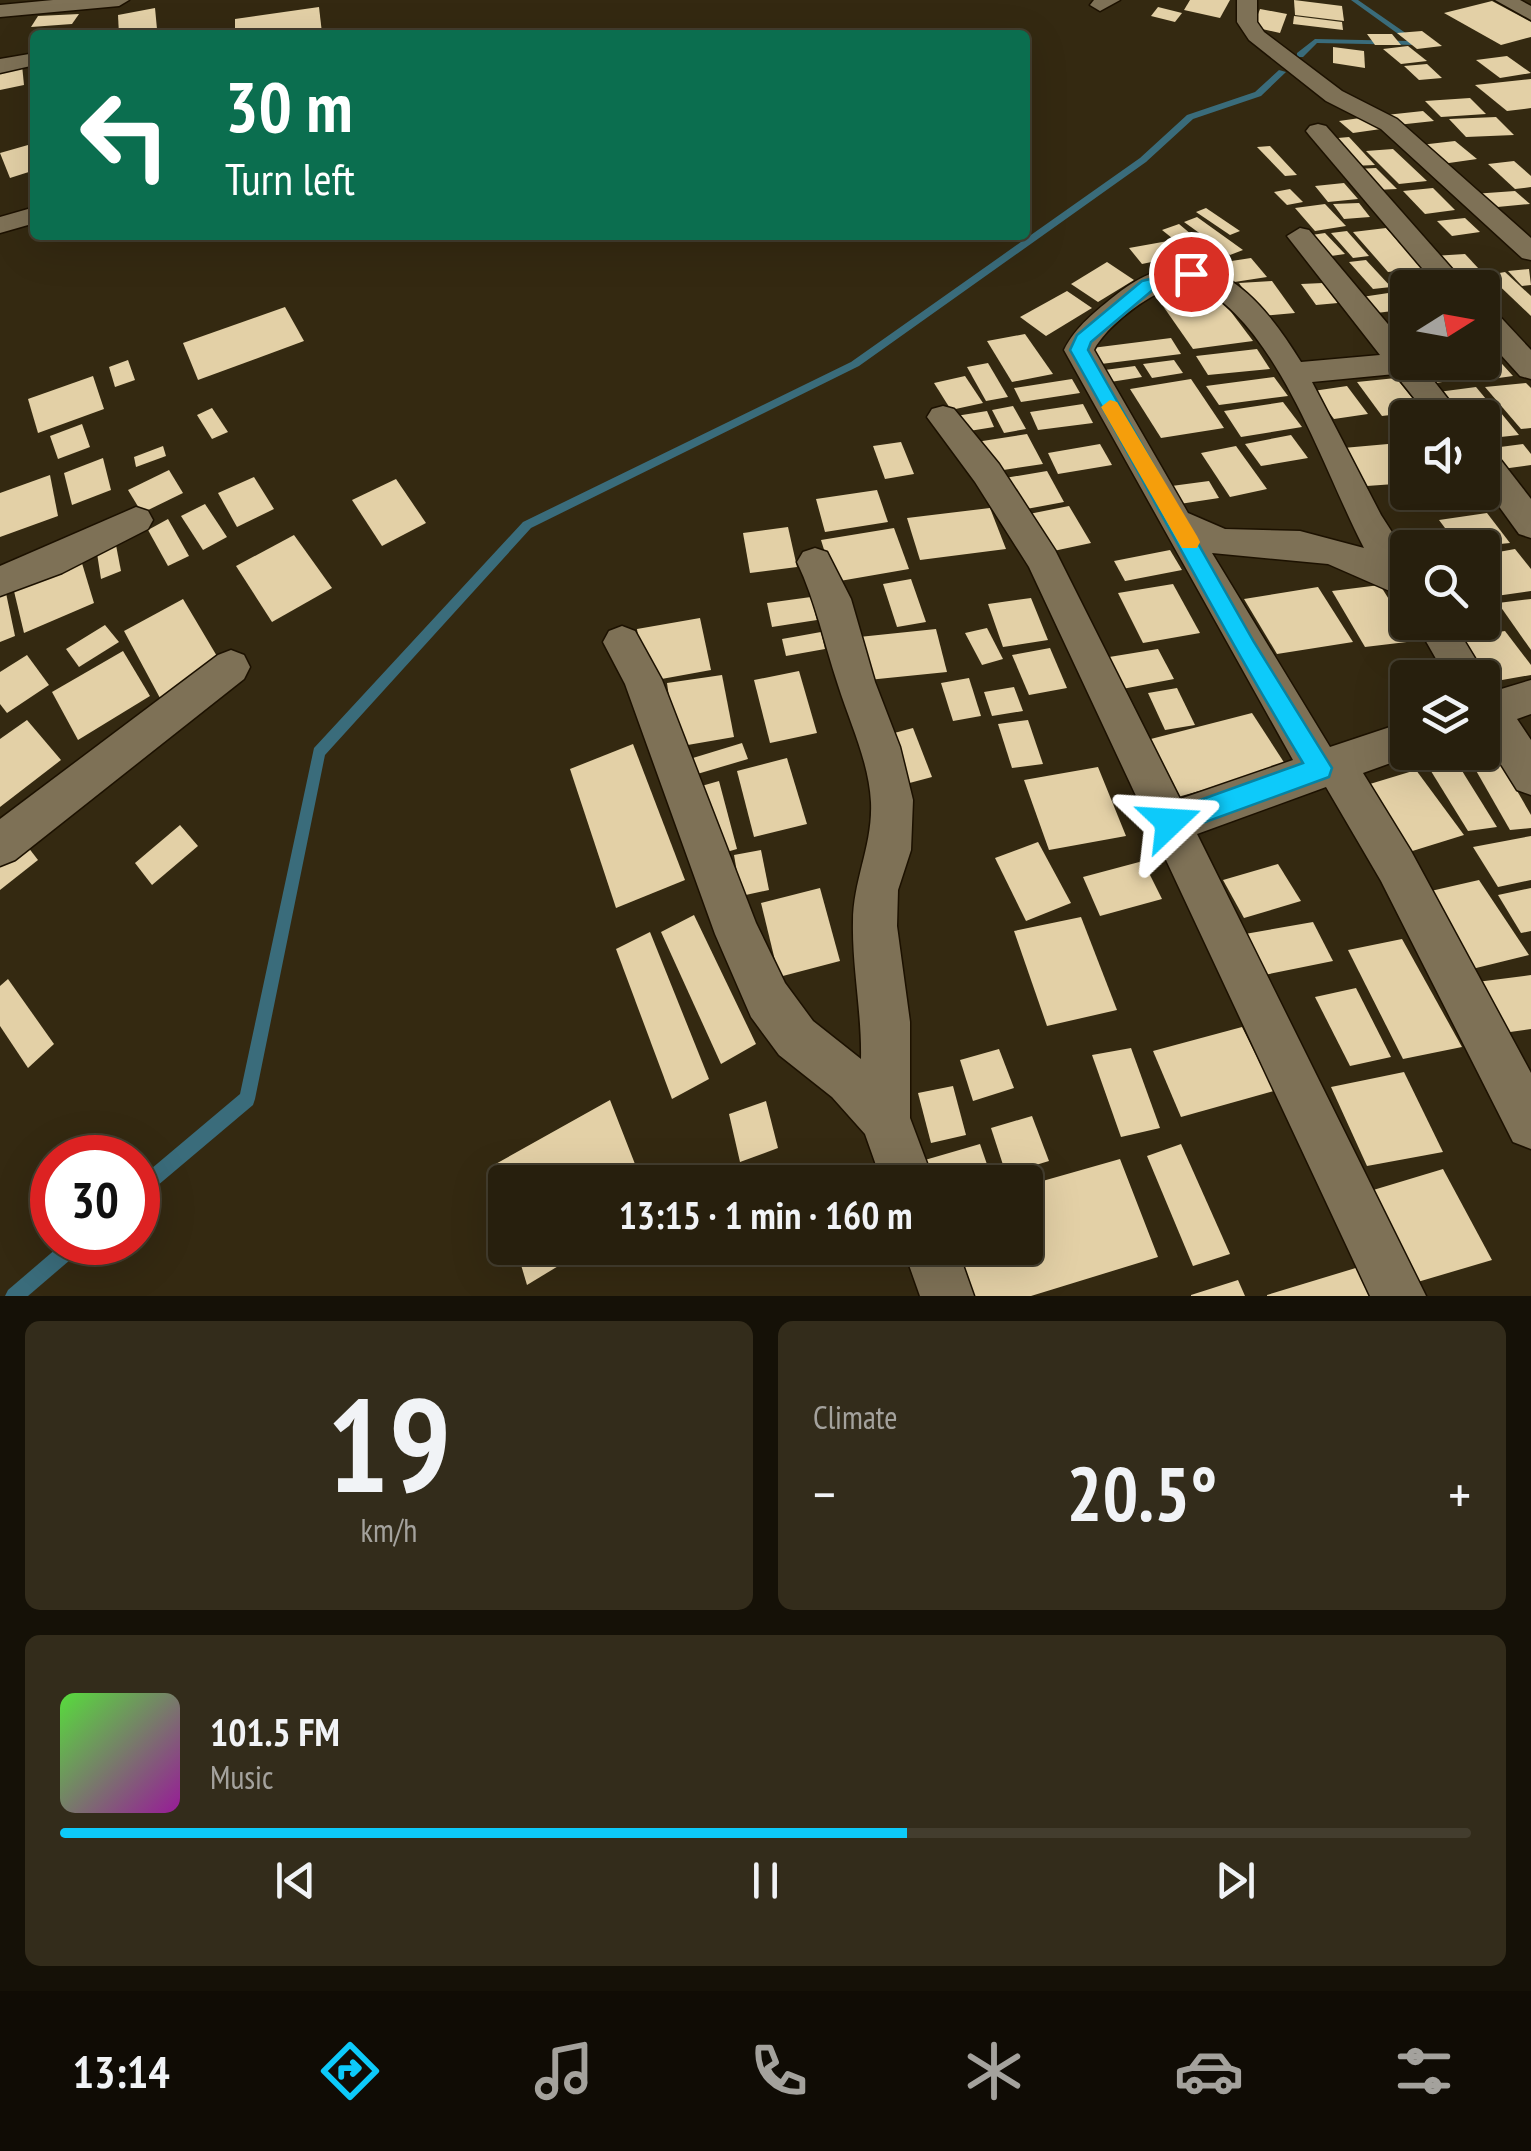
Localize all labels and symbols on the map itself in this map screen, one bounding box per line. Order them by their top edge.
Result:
pin [1149,232,1234,317]
north arrow [1390,270,1500,380]
position arrow [1118,770,1222,874]
speed limit sign: 30 [30,1135,160,1265]

